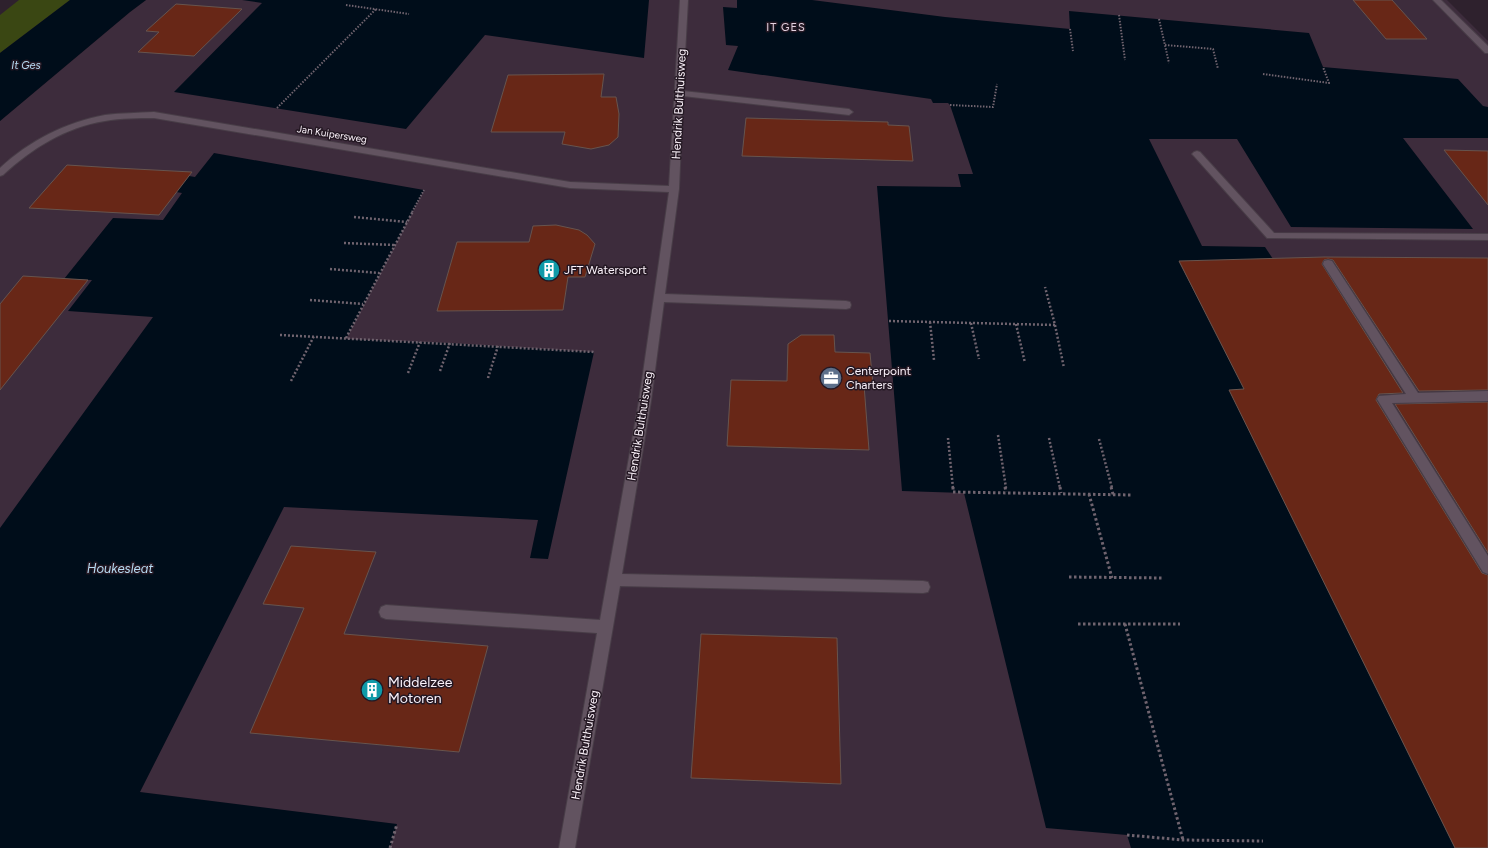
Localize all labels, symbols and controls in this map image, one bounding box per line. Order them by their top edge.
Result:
district label: IT GES [766,21,806,34]
street label: Hendrik Bulthuisweg [669,48,689,160]
water label: It Ges [11,59,41,72]
street label: Jan Kuipersweg [296,122,368,146]
building icon: JFT Watersport [536,257,562,283]
place label: JFT Watersport [564,263,647,277]
place label: Centerpoint Charters [846,364,912,392]
office icon: Centerpoint Charters [818,365,844,391]
street label: Hendrik Bulthuisweg [624,370,656,482]
water label: Houkesleat [87,561,154,576]
place label: Middelzee Motoren [388,674,453,707]
building icon: Middelzee Motoren [359,677,385,703]
street label: Hendrik Bulthuisweg [568,689,602,801]

